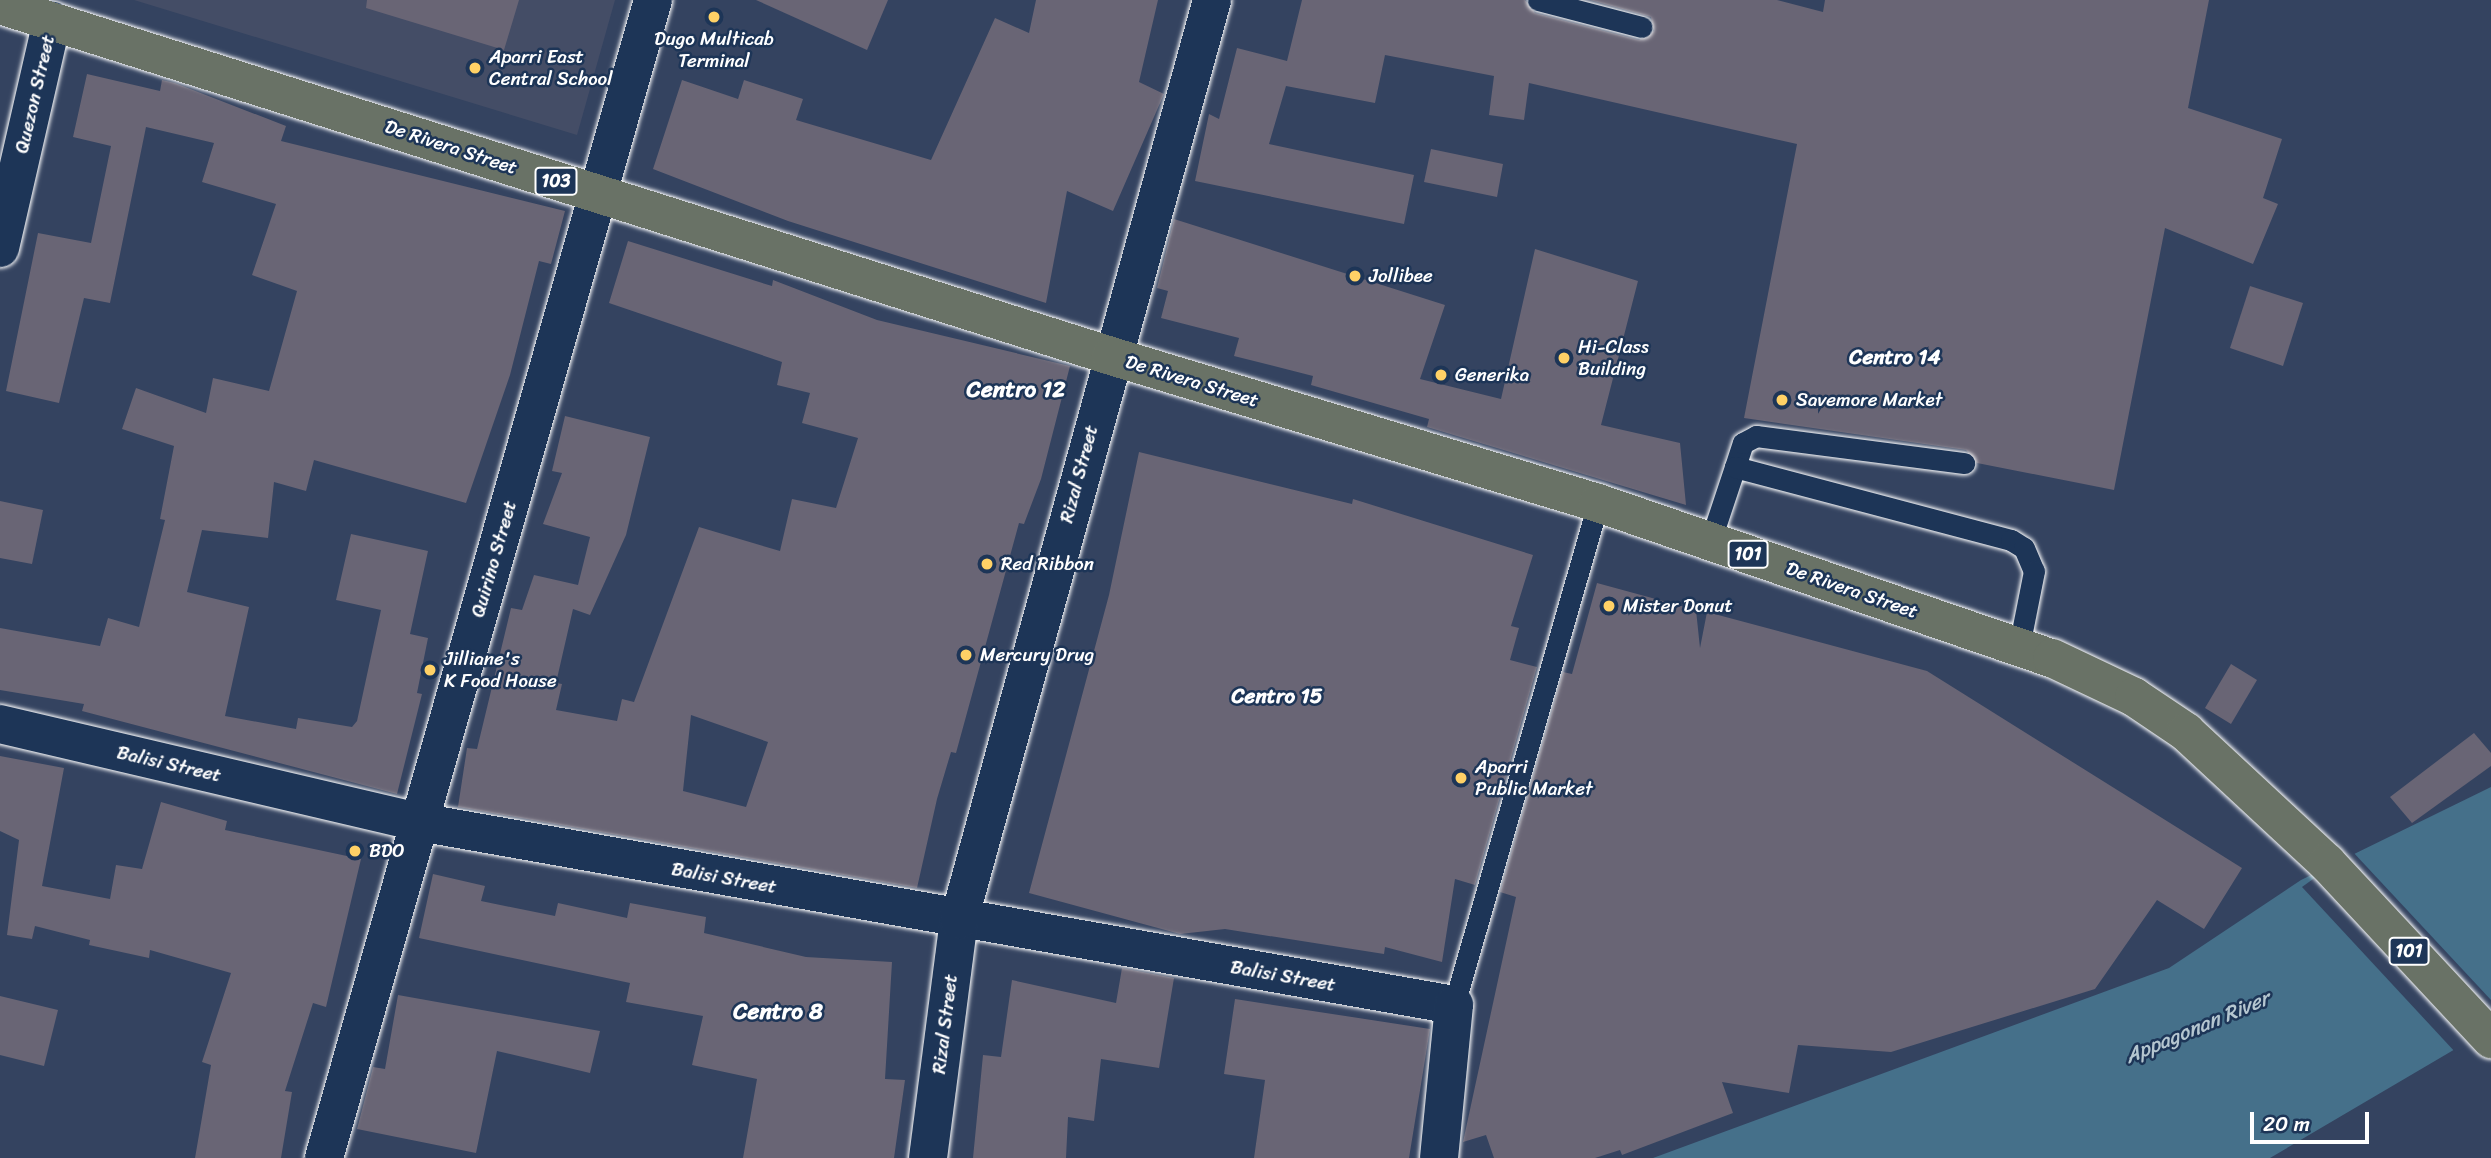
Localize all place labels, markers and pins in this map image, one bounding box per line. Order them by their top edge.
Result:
marker: Dugo Multicab Terminal [706,9,722,25]
place label: Dugo Multicab Terminal [654,28,774,72]
place label: Aparri East Central School [489,46,613,90]
marker: Aparri East Central School [467,60,483,76]
place label: Jollibee [1369,265,1433,287]
marker: Jollibee [1347,268,1363,284]
place label: Hi-Class Building [1578,336,1649,380]
marker: Hi-Class Building [1556,350,1572,366]
place label: Generika [1455,364,1529,386]
marker: Generika [1433,367,1449,383]
place label: Savemore Market [1796,389,1943,411]
marker: Savemore Market [1774,392,1790,408]
place label: Red Ribbon [1001,553,1095,575]
marker: Red Ribbon [979,556,995,572]
place label: Mister Donut [1623,595,1733,617]
marker: Mister Donut [1601,598,1617,614]
place label: Mercury Drug [980,644,1094,666]
marker: Mercury Drug [958,647,974,663]
place label: Jilliane's K Food House [444,648,556,692]
marker: Jilliane's K Food House [422,662,438,678]
place label: Aparri Public Market [1475,756,1593,800]
marker: Aparri Public Market [1453,770,1469,786]
place label: BDO [369,840,405,862]
marker: BDO [347,843,363,859]

